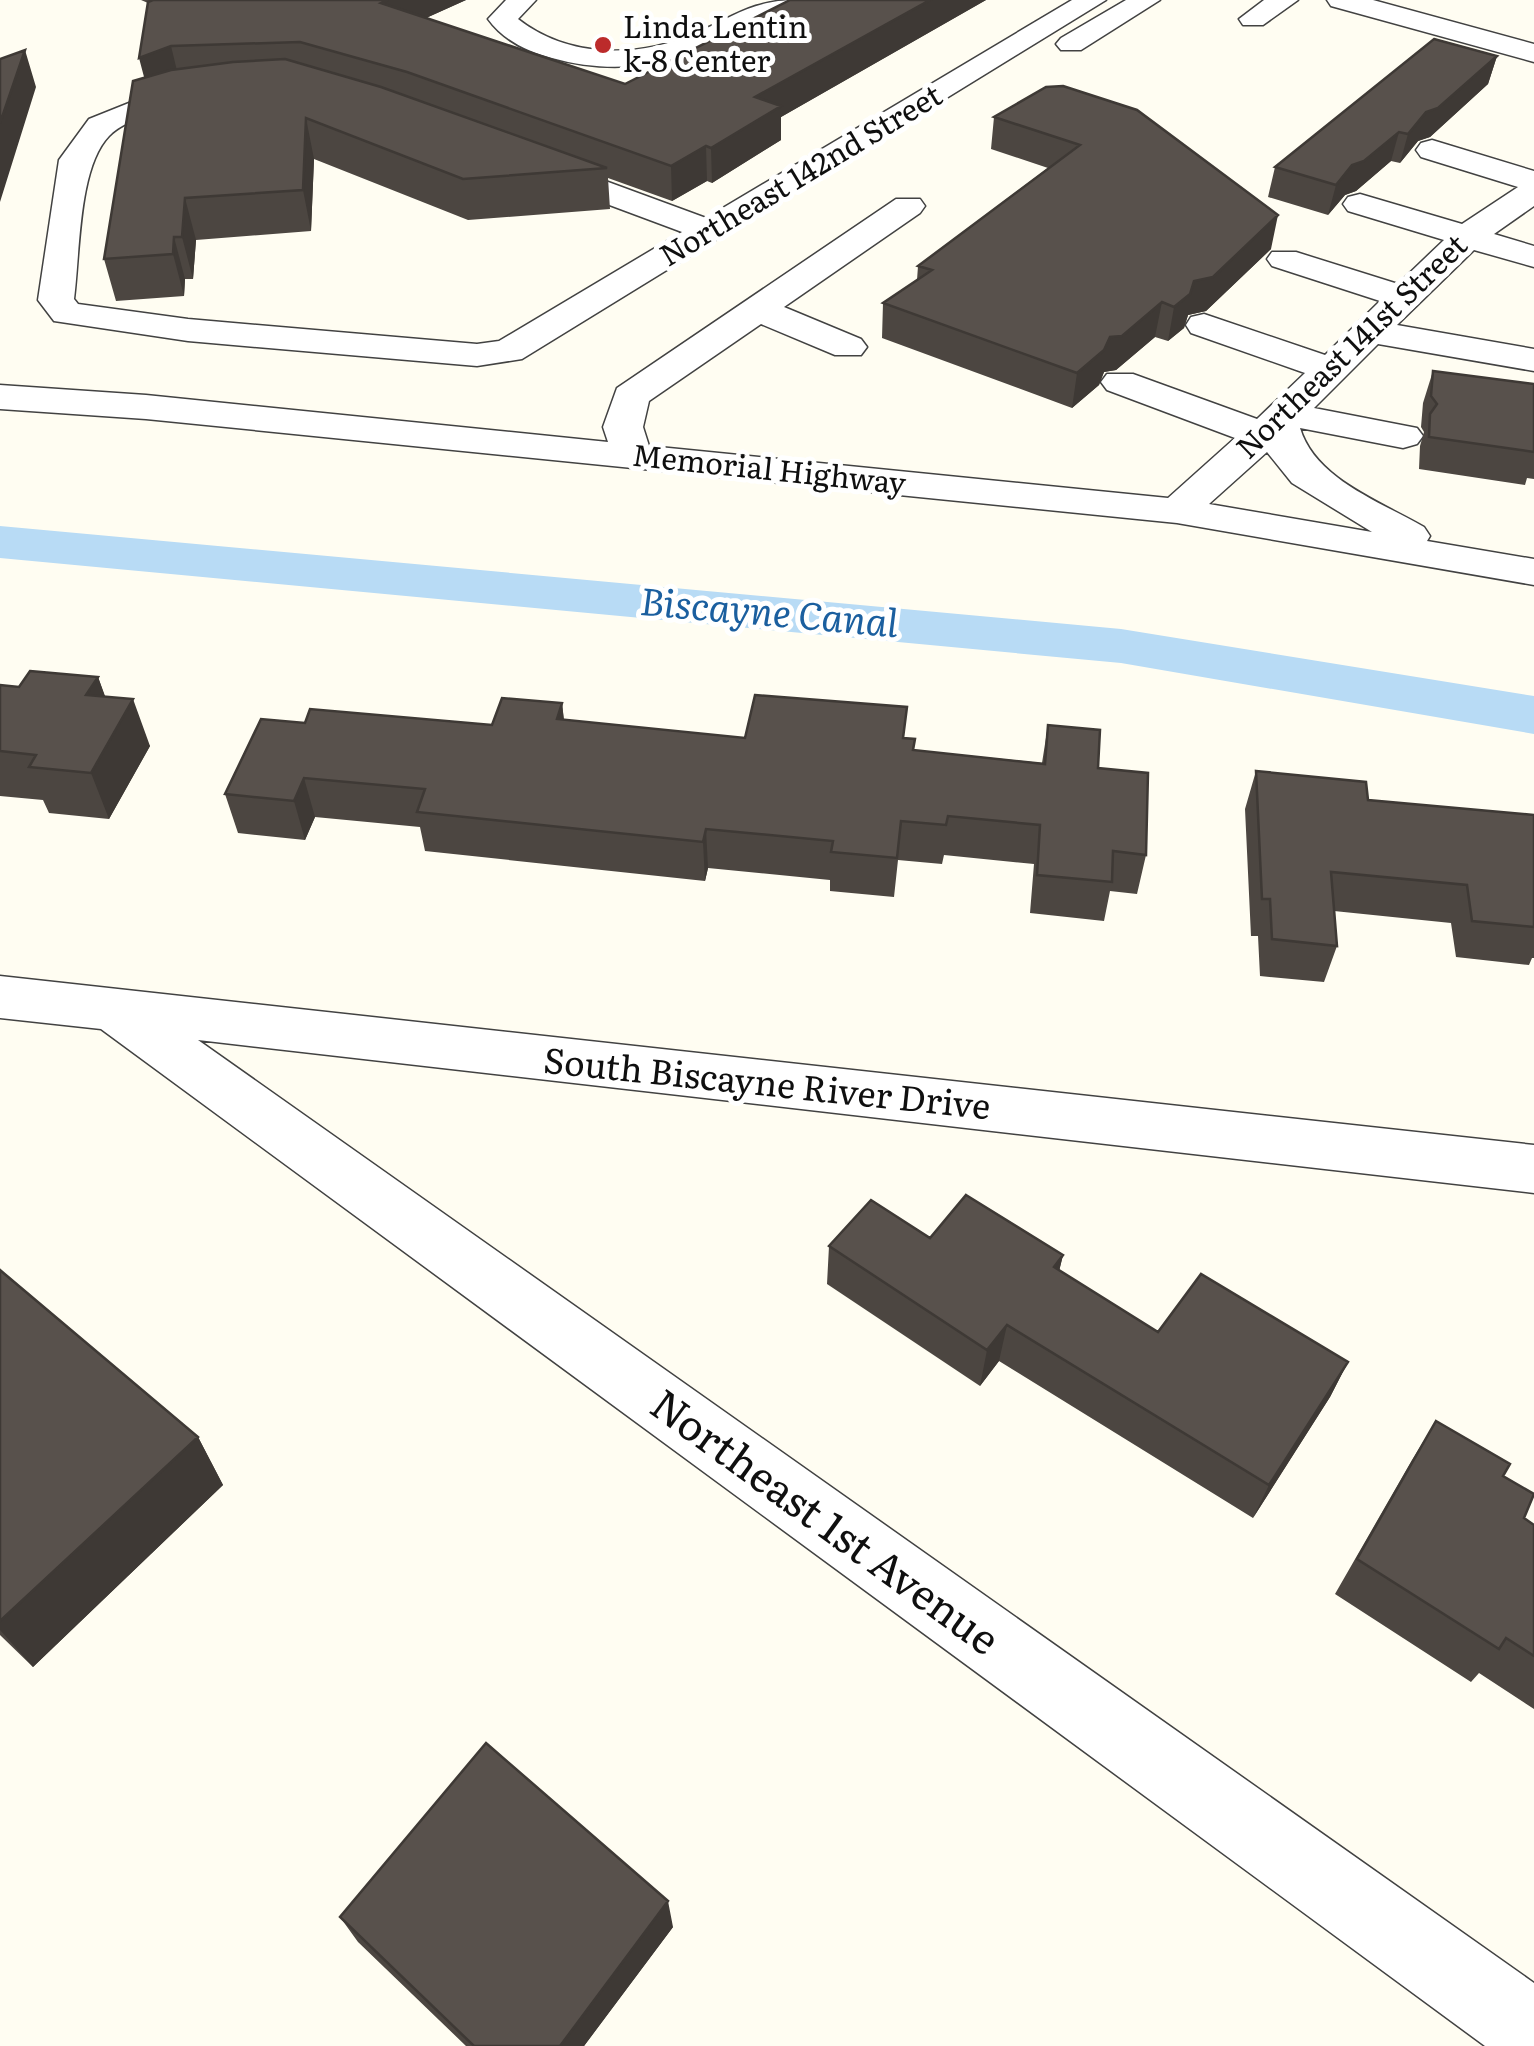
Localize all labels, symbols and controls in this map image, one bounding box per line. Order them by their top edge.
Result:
place label: Linda Lentin k-8 Center [623,3,808,81]
marker: Linda Lentin k-8 Center [592,34,614,56]
street label: Northeast 142nd Street [650,72,949,275]
street label: Northeast 141st Street [1224,223,1475,467]
street label: Memorial Highway [630,431,909,503]
water label: Biscayne Canal [638,570,901,649]
street label: South Biscayne River Drive [541,1032,993,1130]
street label: Northeast 1st Avenue [639,1372,1014,1667]

